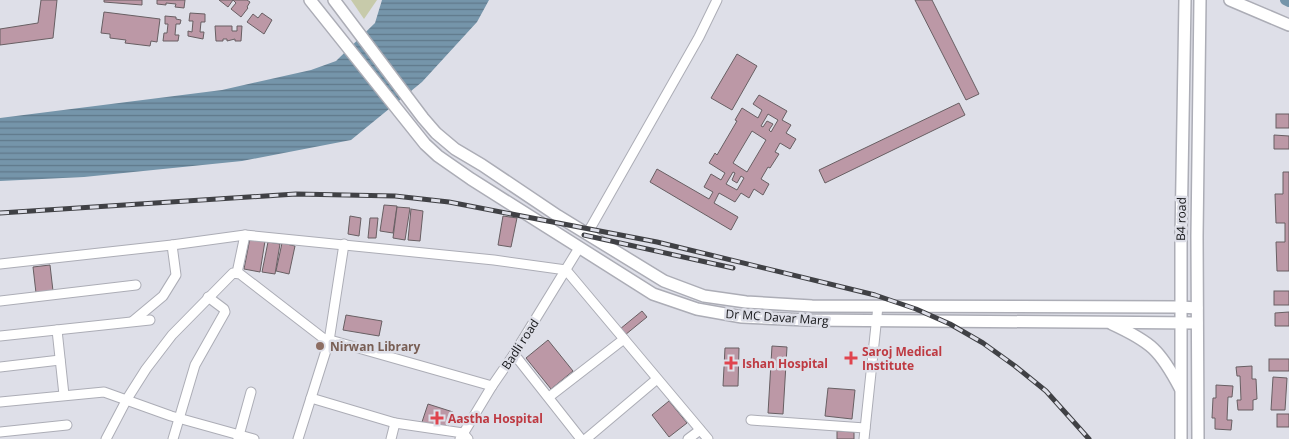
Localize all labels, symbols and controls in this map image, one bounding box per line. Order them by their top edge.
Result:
street label: B4 road [1172,197,1190,241]
street label: Dr MC Davar Marg [725,305,830,329]
street label: Badli road [497,315,543,373]
place label: Nirwan Library [330,338,421,355]
marker: Nirwan Library [314,340,326,352]
place label: Saroj Medical Institute [862,343,942,374]
marker: Saroj Medical Institute [844,351,858,365]
place label: Ishan Hospital [742,355,828,372]
marker: Ishan Hospital [724,356,738,370]
place label: Aastha Hospital [448,410,543,427]
marker: Aastha Hospital [430,411,444,425]

